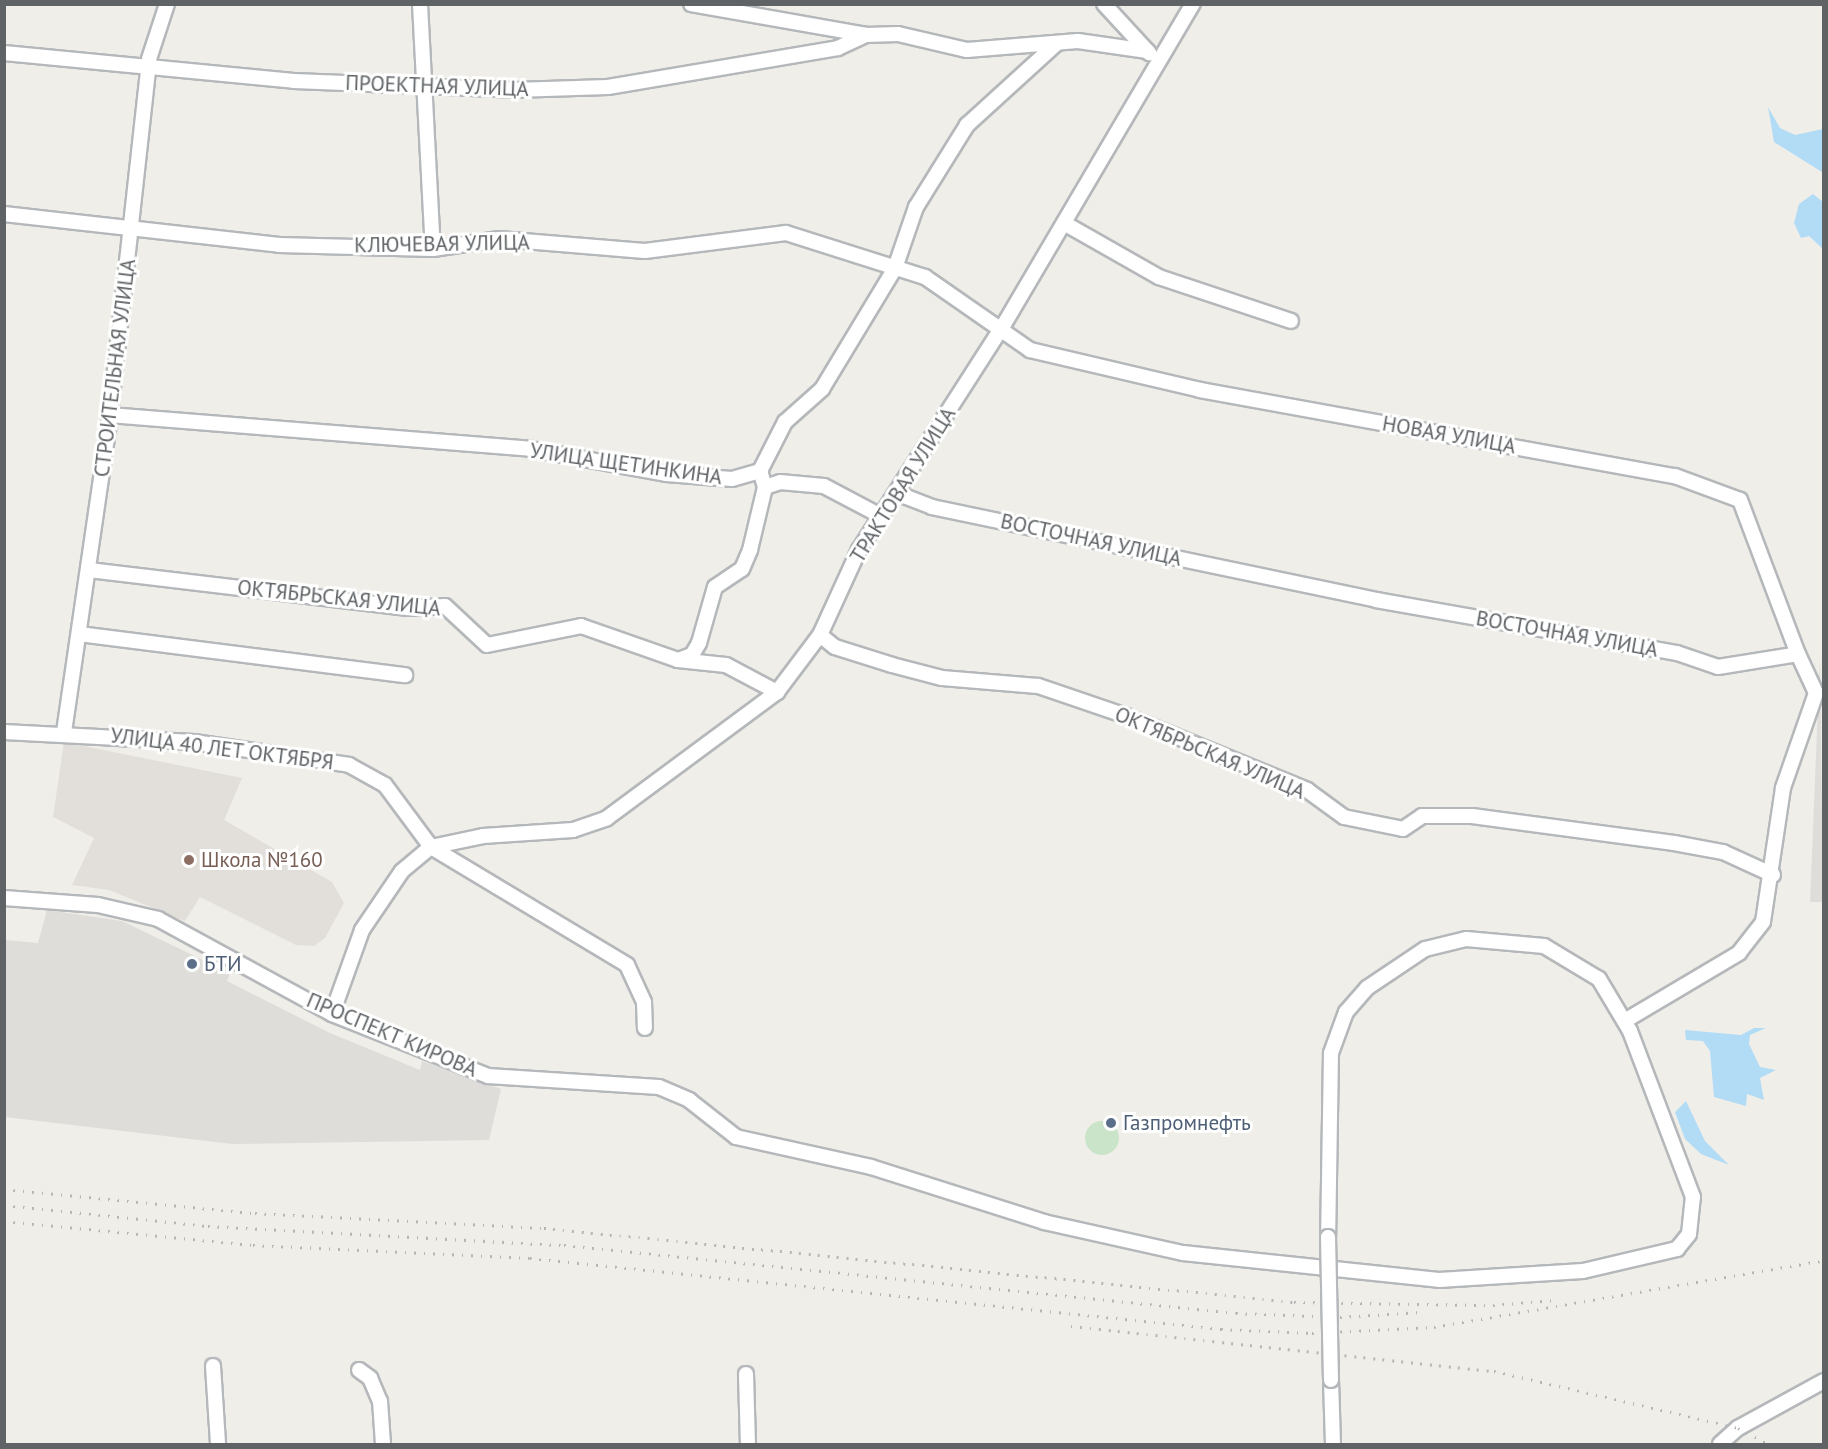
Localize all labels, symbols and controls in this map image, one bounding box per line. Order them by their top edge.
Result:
street label: ПРОЕКТНАЯ УЛИЦА [345,70,529,102]
street label: КЛЮЧЕВАЯ УЛИЦА [354,230,530,258]
street label: СТРОИТЕЛЬНАЯ УЛИЦА [89,257,141,479]
street label: ТРАКТОВАЯ УЛИЦА [845,402,961,568]
street label: НОВАЯ УЛИЦА [1380,411,1518,459]
street label: УЛИЦА ЩЕТИНКИНА [528,438,724,490]
street label: ВОСТОЧНАЯ УЛИЦА [998,508,1184,572]
street label: ОКТЯБРЬСКАЯ УЛИЦА [236,575,442,621]
street label: ВОСТОЧНАЯ УЛИЦА [1474,606,1660,662]
street label: ОКТЯБРЬСКАЯ УЛИЦА [1111,701,1309,805]
street label: УЛИЦА 40 ЛЕТ ОКТЯБРЯ [108,723,336,775]
place label: Школа №160 [201,847,323,873]
marker: Школа №160 [182,853,196,867]
place label: БТИ [204,951,242,977]
marker: БТИ [185,957,199,971]
street label: ПРОСПЕКТ КИРОВА [302,987,482,1083]
place label: Газпромнефть [1123,1110,1251,1136]
marker: Газпромнефть [1104,1116,1118,1130]

